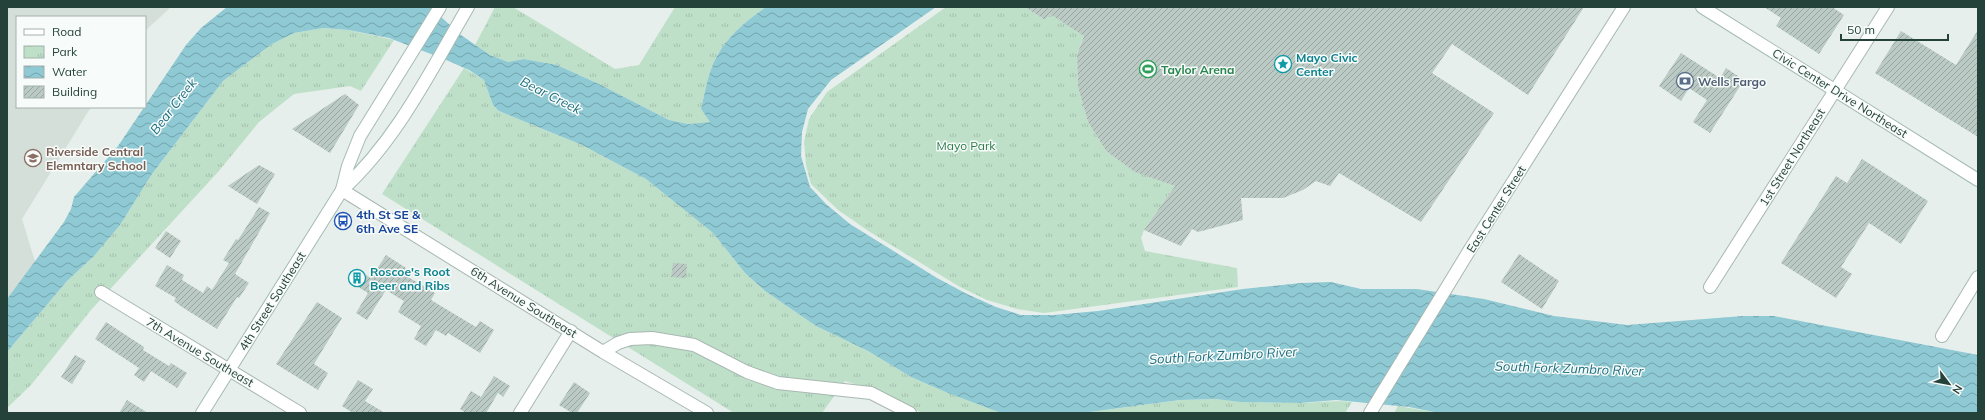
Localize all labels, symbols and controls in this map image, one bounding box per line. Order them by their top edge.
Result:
legend [16,16,146,108]
scale bar [1841,16,1948,42]
text: 50 m [1847,22,1875,37]
text: Road [52,24,81,39]
text: Park [52,44,78,59]
street label: Civic Center Drive Northeast [1770,45,1910,141]
place label: Mayo Civic Center [1296,50,1358,79]
place icon: Mayo Civic Center [1273,54,1293,74]
sports icon: Taylor Arena [1138,59,1158,79]
place label: Taylor Arena [1161,62,1235,77]
text: Water [52,64,88,79]
bank icon: Wells Fargo [1675,71,1695,91]
water label: Bear Creek [518,73,584,117]
place label: Wells Fargo [1698,74,1766,89]
water label: Bear Creek [146,75,200,137]
text: Building [52,84,97,99]
street label: 1st Street Northeast [1756,105,1828,209]
park label: Mayo Park [937,138,996,153]
place label: Riverside Central Elemntary School [46,144,146,173]
school or university icon: Riverside Central Elemntary School [23,148,43,168]
street label: East Center Street [1463,163,1529,255]
place label: 4th St SE & 6th Ave SE [356,207,421,236]
bus stop icon: 4th St SE & 6th Ave SE [333,211,353,231]
street label: 4th Street Southeast [235,249,309,353]
street label: 6th Avenue Southeast [468,263,580,341]
place label: Roscoe's Root Beer and Ribs [370,264,451,293]
building icon: Roscoe's Root Beer and Ribs [347,268,367,288]
street label: 7th Avenue Southeast [144,314,256,390]
water label: South Fork Zumbro River [1149,343,1299,367]
water label: South Fork Zumbro River [1495,357,1645,379]
north arrow [1929,364,1969,404]
text: N [1949,382,1966,397]

